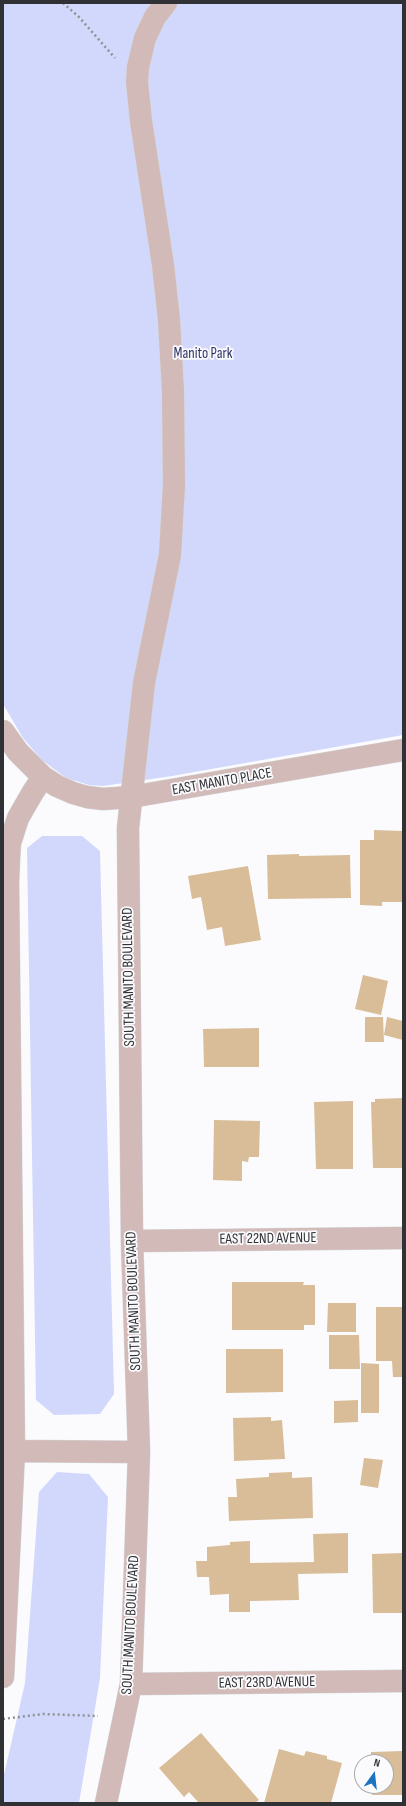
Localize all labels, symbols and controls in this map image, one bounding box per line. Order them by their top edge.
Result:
park label: Manito Park [174,345,232,363]
street label: EAST MANITO PLACE [171,764,273,800]
street label: SOUTH MANITO BOULEVARD [119,907,139,1047]
street label: EAST 22ND AVENUE [219,1229,317,1249]
street label: SOUTH MANITO BOULEVARD [123,1231,145,1371]
street label: SOUTH MANITO BOULEVARD [118,1555,144,1695]
street label: EAST 23RD AVENUE [219,1673,315,1693]
north arrow [354,1754,394,1794]
text: N [372,1756,381,1770]

